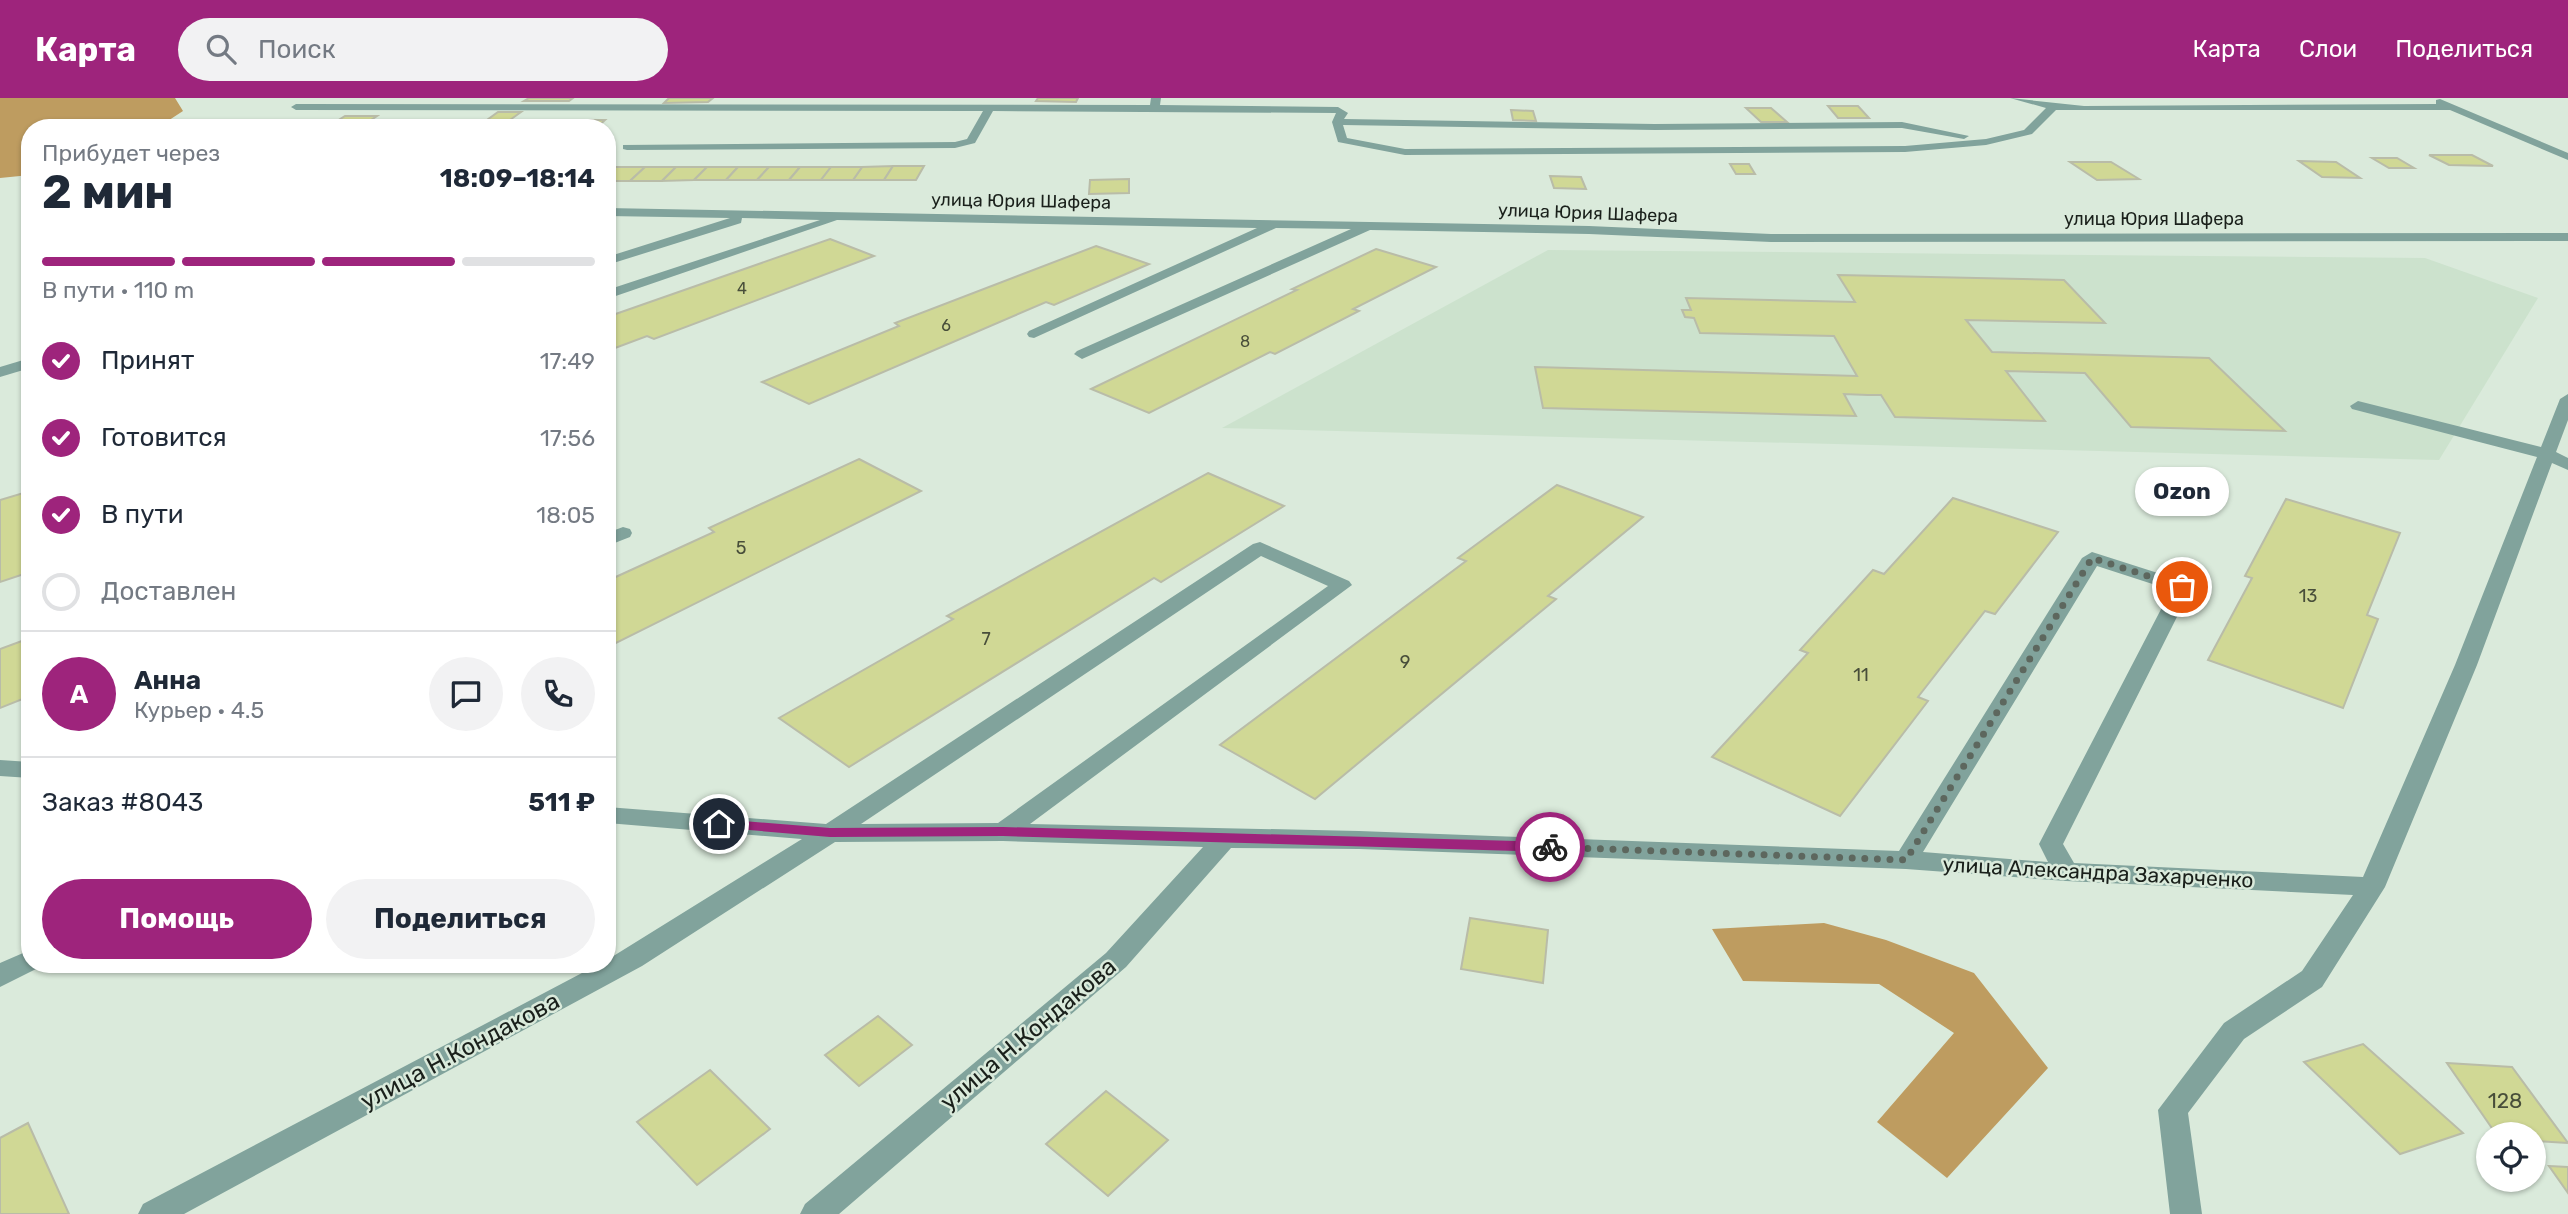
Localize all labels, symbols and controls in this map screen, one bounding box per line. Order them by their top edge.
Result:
search box [178,18,668,81]
text: Карта [35,30,136,69]
icon: search [202,30,240,68]
text: Поиск [258,34,336,65]
text: Карта [2192,35,2261,63]
text: Слои [2299,35,2357,63]
text: Поделиться [2395,35,2533,63]
text: Прибудет через [42,139,220,167]
text: 18:09–18:14 [440,163,595,194]
text: 2 мин [42,165,174,220]
street label: улица Юрия Шафера [931,188,1111,214]
street label: улица Юрия Шафера [1498,199,1678,227]
street label: улица Юрия Шафера [2064,208,2244,230]
text: В пути · 110 m [42,276,194,304]
house number: 4 [737,279,747,298]
house number: 6 [941,316,951,335]
house number: 8 [1240,332,1250,351]
icon: check [42,342,80,380]
text: Принят [101,345,194,376]
text: 17:49 [540,347,595,375]
icon: check [42,419,80,457]
text: Готовится [101,422,227,453]
text: 17:56 [540,424,595,452]
callout: Ozon [2135,468,2229,517]
text: Ozon [2153,477,2211,505]
icon: check [42,496,80,534]
text: В пути [101,499,184,530]
text: 18:05 [536,501,595,529]
house number: 5 [736,537,746,559]
pin [2152,557,2212,617]
icon: bag [2163,568,2201,606]
text: Доставлен [101,576,236,607]
house number: 13 [2299,585,2317,607]
house number: 7 [981,628,991,650]
house number: 9 [1400,651,1410,673]
button: chat [429,657,503,731]
button: phone [521,657,595,731]
house number: 11 [1853,664,1869,686]
text: Анна [134,665,201,696]
text: А [70,679,88,710]
text: Курьер · 4.5 [134,696,264,724]
text: Заказ #8043 [42,787,203,818]
text: 511 ₽ [528,787,595,818]
pin [689,794,749,854]
icon: home [700,805,738,843]
courier [1515,812,1585,882]
icon: bike [1531,828,1569,866]
street label: улица Александра Захарченко [1942,851,2254,893]
button: Помощь [42,879,312,959]
button: Поделиться [326,879,595,959]
street label: улица Н.Кондакова [934,952,1122,1116]
street label: улица Н.Кондакова [356,987,564,1115]
house number: 128 [2488,1088,2522,1113]
map controls [2476,1122,2546,1192]
button: locate [2476,1122,2546,1192]

